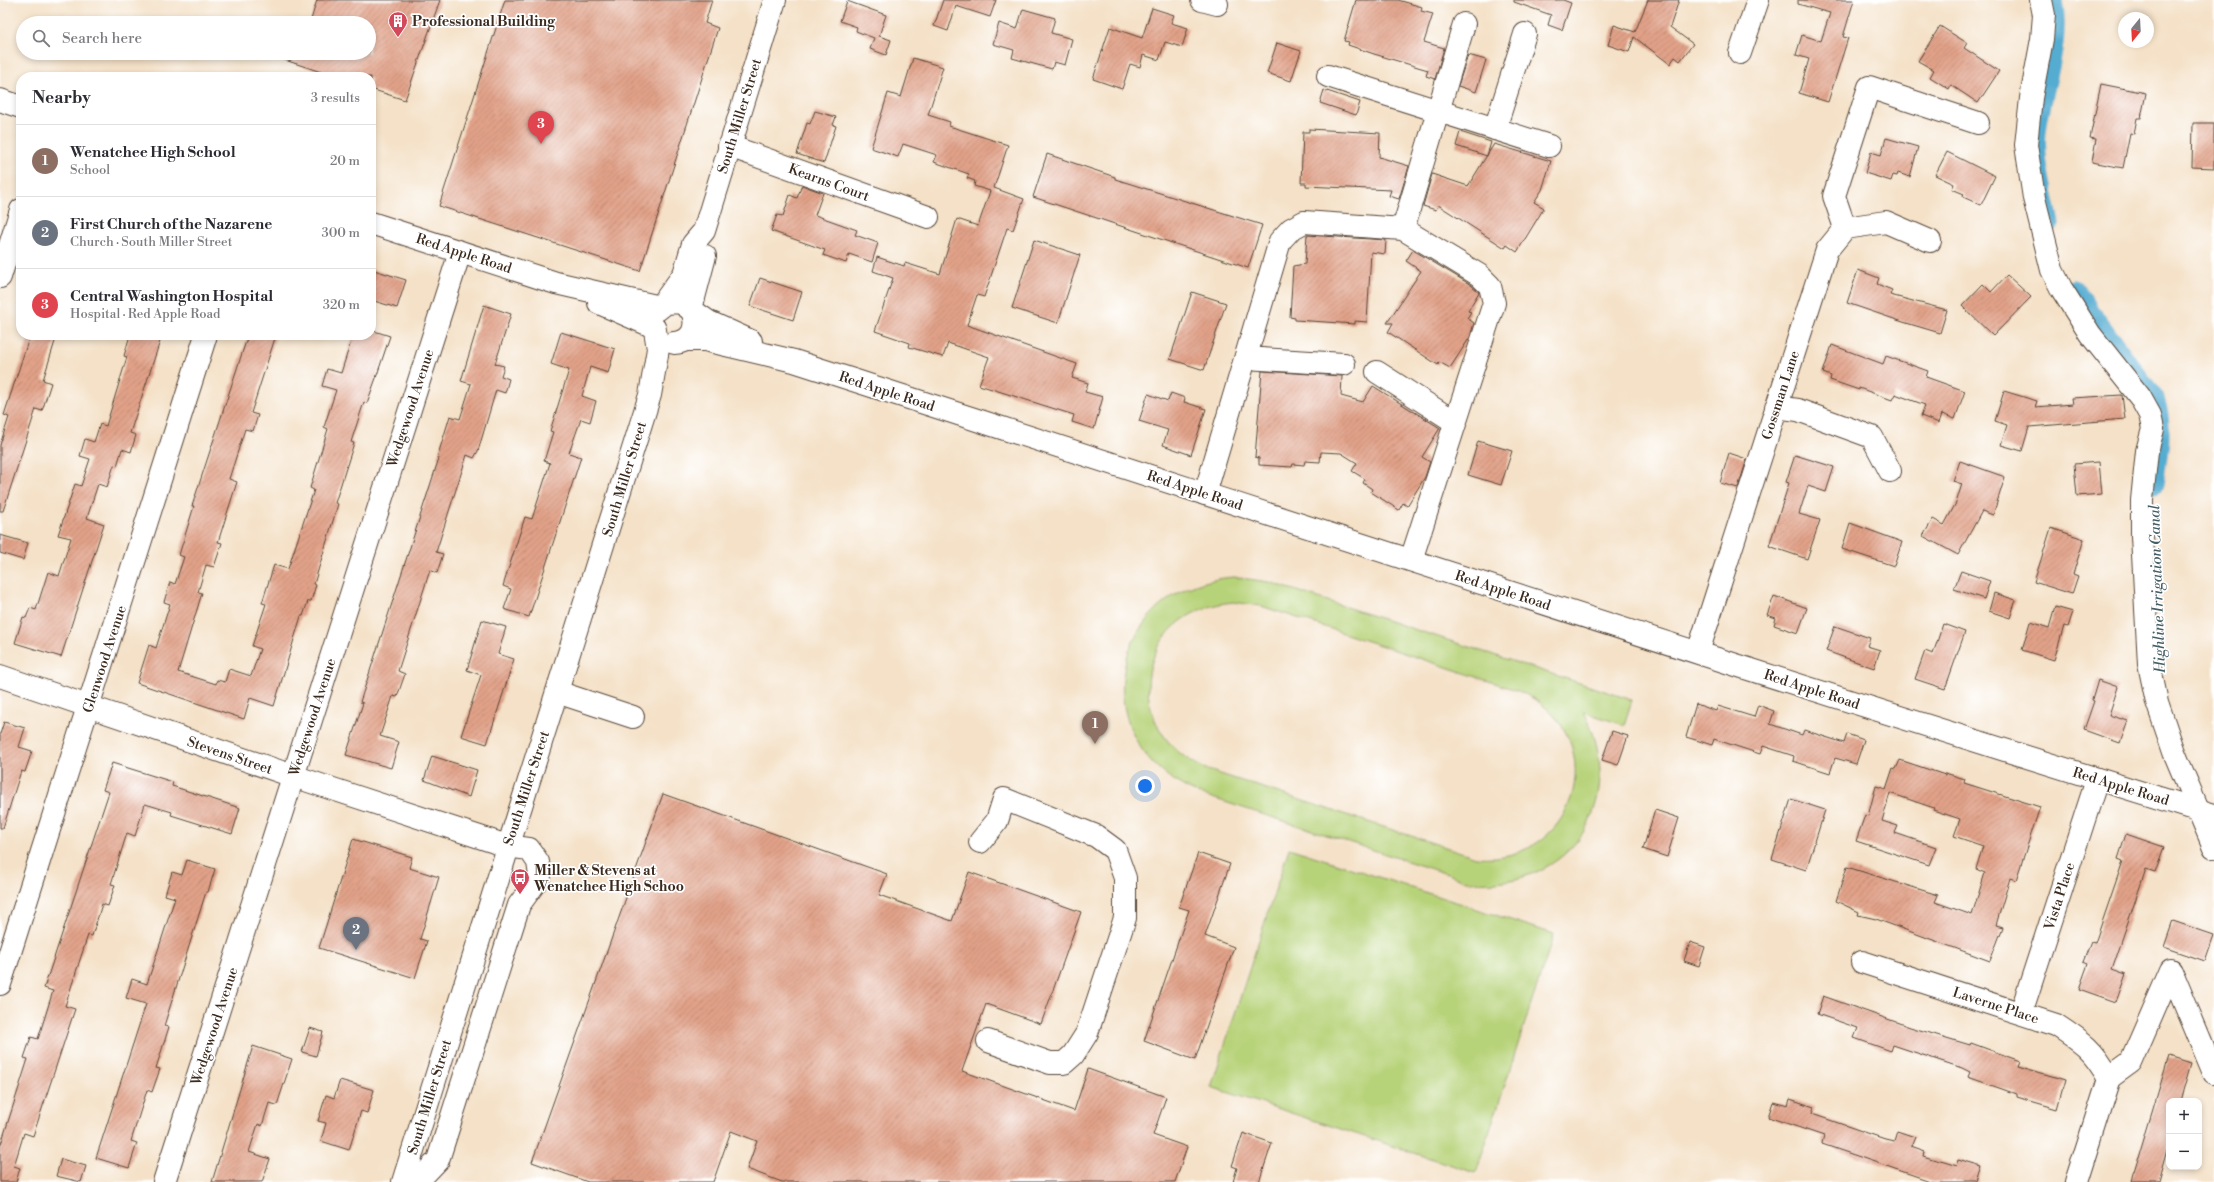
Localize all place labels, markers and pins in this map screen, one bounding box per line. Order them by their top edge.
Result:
building icon: Professional Building [387,10,409,38]
place label: Professional Building [412,13,556,31]
pin: 3 [528,111,554,144]
pin: 1 [1082,711,1108,744]
place label: Miller & Stevens at Wenatchee High Schoo [533,862,684,896]
bus stop icon: Miller & Stevens at Wenatchee High Schoo [509,867,531,895]
pin: 2 [343,917,369,950]

